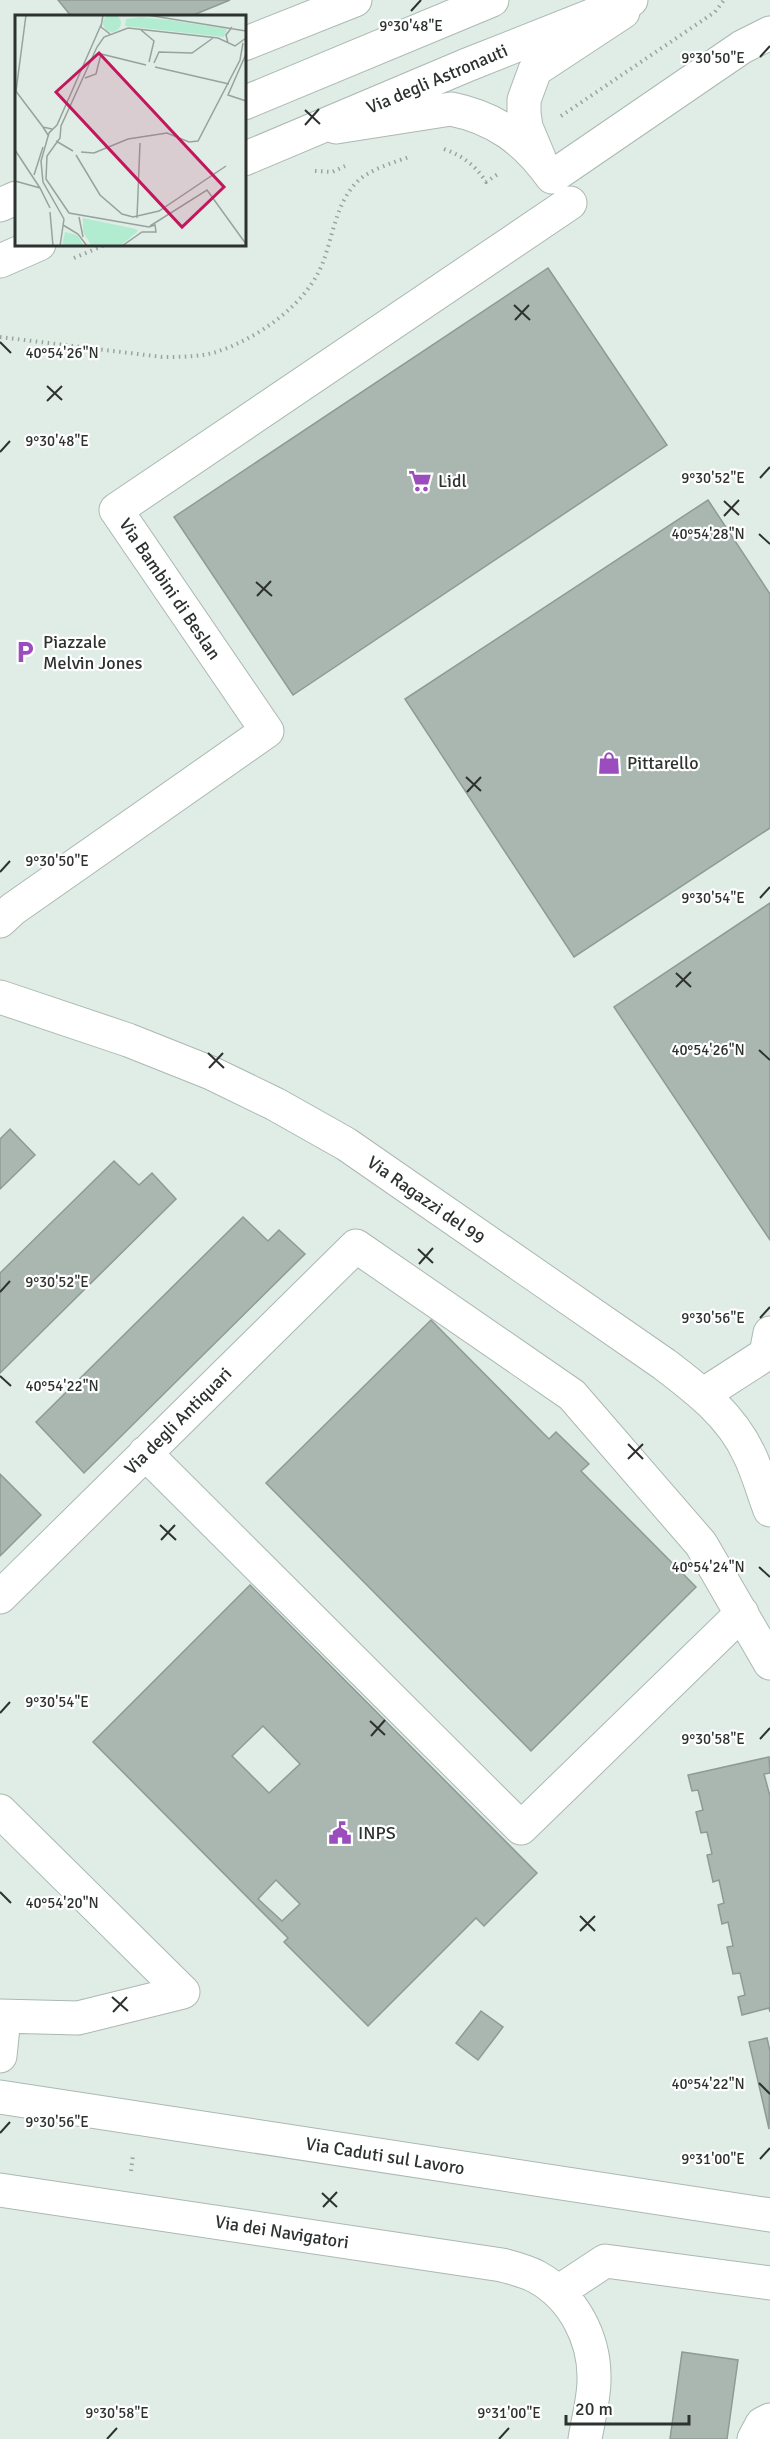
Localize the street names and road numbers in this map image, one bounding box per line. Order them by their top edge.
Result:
street label: Via degli Astronauti [363,39,511,119]
street label: Via Bambini di Beslan [114,514,226,664]
street label: Via Ragazzi del 99 [363,1151,489,1249]
street label: Via degli Antiquari [120,1363,236,1479]
street label: Via Caduti sul Lavoro [304,2133,466,2179]
street label: Via dei Navigatori [213,2211,351,2253]

